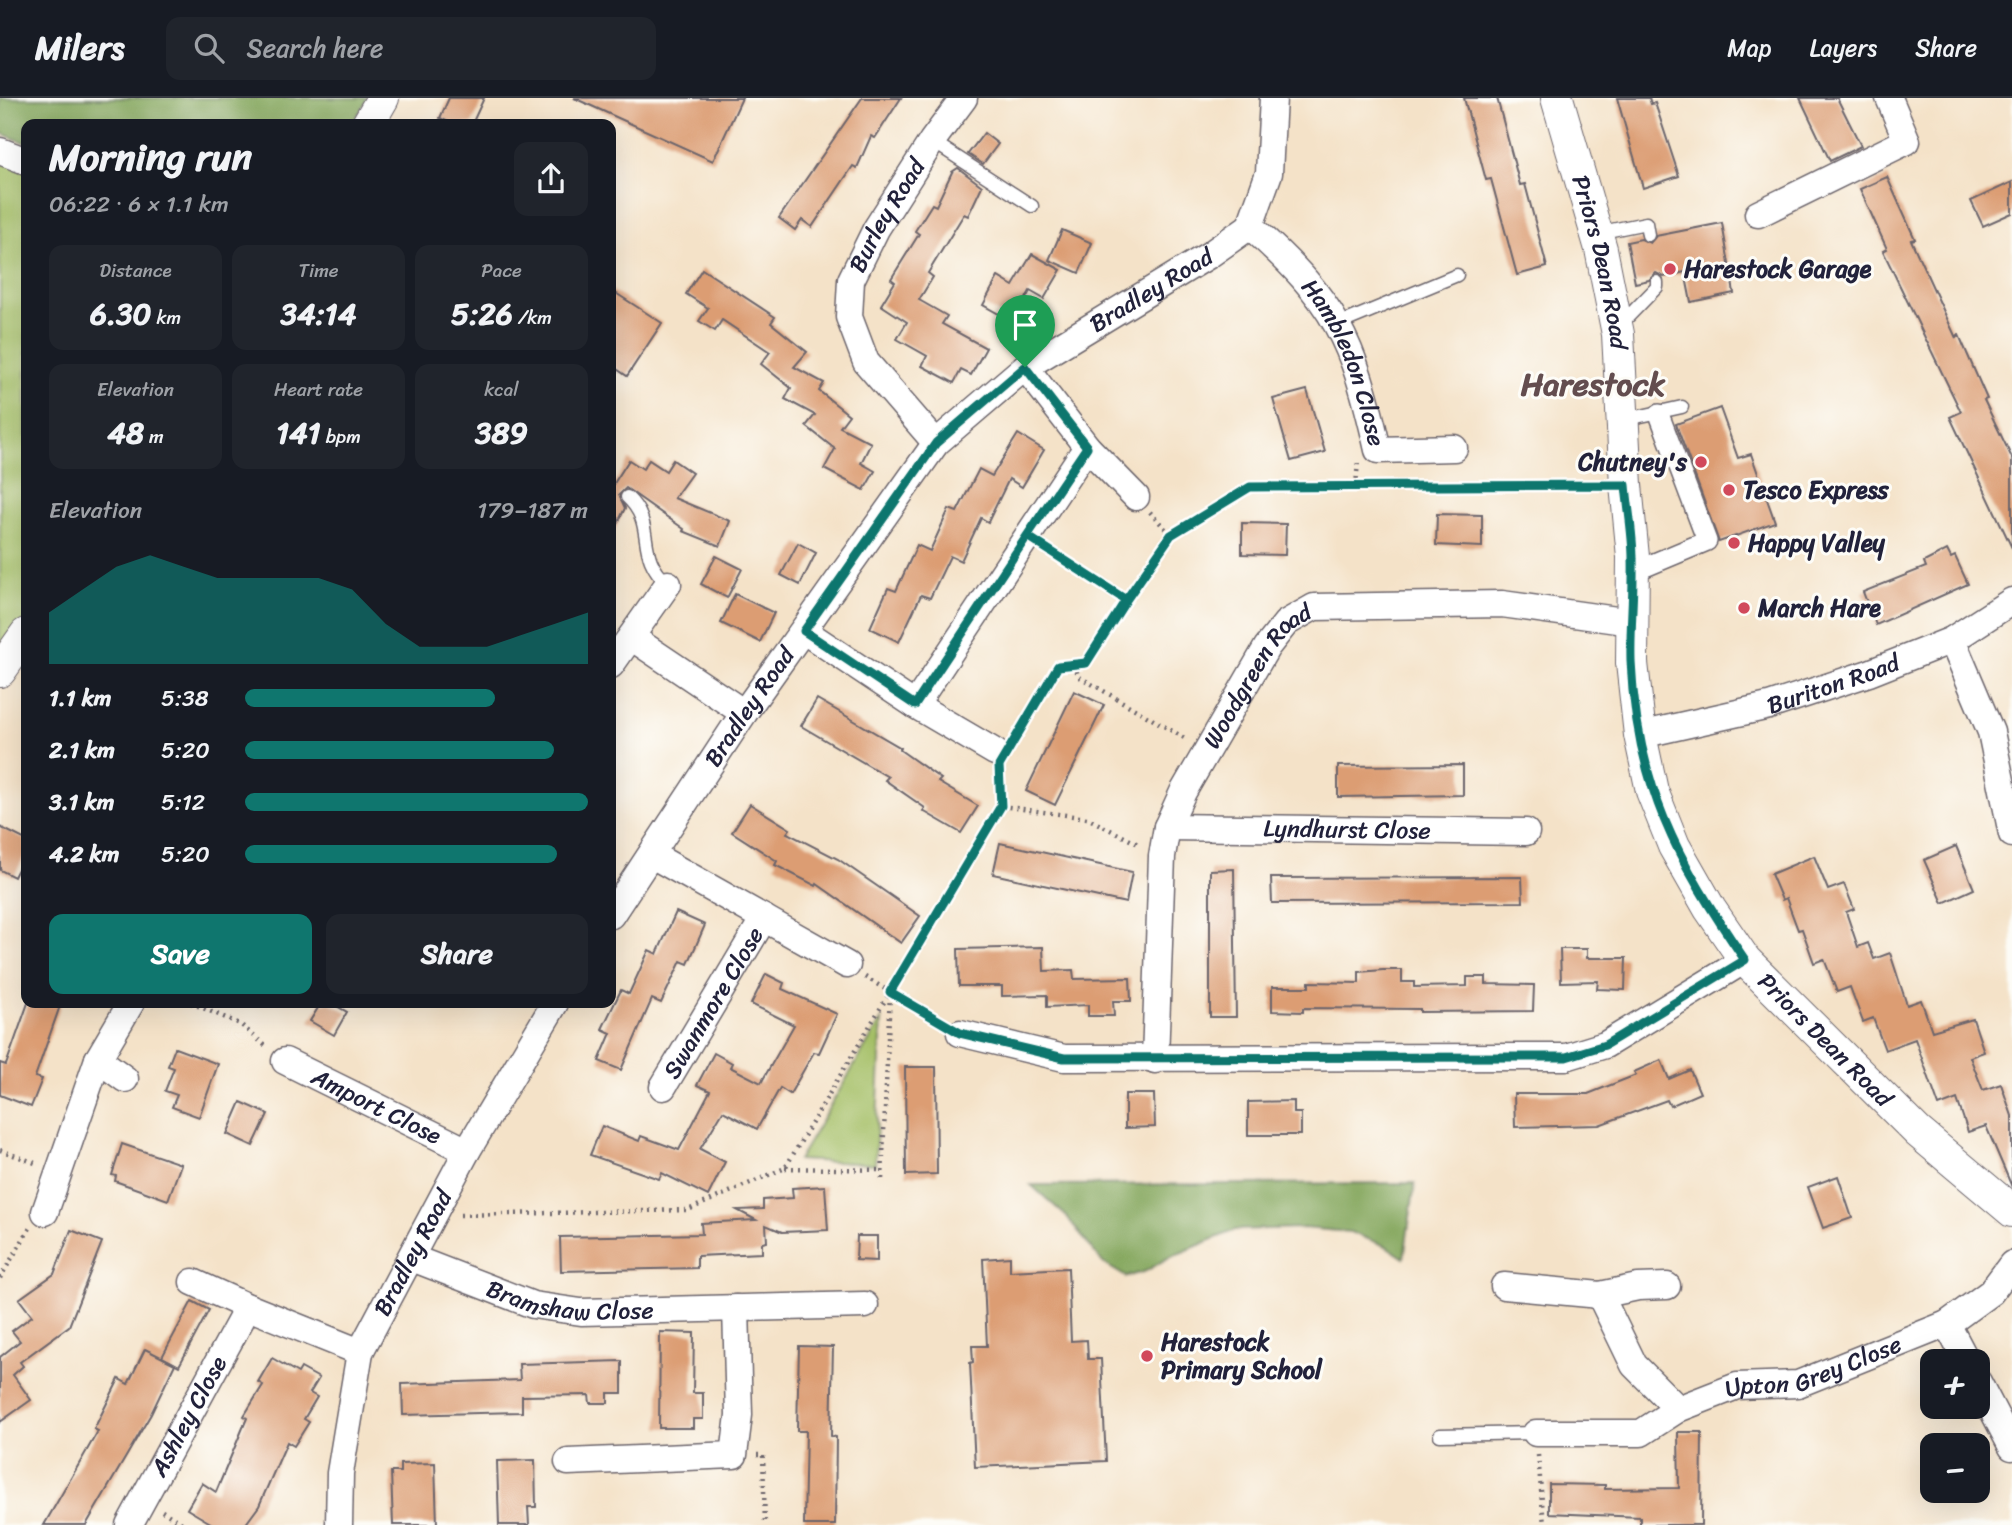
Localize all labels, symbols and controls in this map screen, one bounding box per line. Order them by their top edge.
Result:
search box [166,17,656,80]
text: Milers [35,19,124,77]
text: Search here [246,25,383,71]
text: Map [1727,27,1772,69]
text: Layers [1810,27,1877,69]
text: Share [1915,27,1977,69]
icon: search [190,29,228,67]
text: Morning run [49,124,252,191]
button: share [514,142,588,216]
street label: Burley Road [837,148,938,280]
street label: Priors Dean Road [1560,170,1640,351]
text: 06:22 · 6 × 1.1 km [49,184,229,225]
street label: Bradley Road [1081,235,1223,344]
place label: Harestock Garage [1684,248,1872,290]
text: Distance [99,254,172,287]
text: Time [298,254,339,287]
text: Pace [481,254,522,287]
marker: Harestock Garage [1662,261,1678,277]
street label: Hambledon Close [1290,269,1398,451]
text: 6.30 [90,287,151,341]
text: 34:14 [281,287,356,341]
text: 5:26 [451,287,513,341]
pin [995,295,1055,367]
text: km [151,301,181,334]
text: /km [513,301,552,334]
icon: arrive [1006,306,1044,344]
district label: Harestock [1521,356,1666,413]
text: Elevation [97,373,174,406]
text: Heart rate [274,373,363,406]
text: kcal [484,373,519,406]
text: 48 [107,406,144,460]
text: 141 [276,406,321,460]
text: 389 [475,406,528,460]
text: m [144,420,164,453]
text: bpm [321,420,361,453]
place label: Chutney's [1577,441,1688,483]
marker: Chutney's [1693,454,1709,470]
place label: Tesco Express [1743,469,1889,511]
marker: Tesco Express [1721,482,1737,498]
text: Elevation [49,490,142,531]
text: 179–187 m [477,490,588,531]
place label: Happy Valley [1748,522,1885,564]
marker: Happy Valley [1726,535,1742,551]
place label: March Hare [1757,587,1881,629]
street label: Woodgreen Road [1191,591,1321,757]
marker: March Hare [1736,600,1752,616]
street label: Bradley Road [693,637,807,776]
street label: Buriton Road [1761,641,1908,726]
text: 1.1 km [49,678,112,719]
text: 5:38 [161,678,209,719]
text: 2.1 km [49,730,115,771]
text: 5:20 [161,730,210,771]
text: 3.1 km [49,782,114,823]
text: 5:12 [161,782,205,823]
street label: Lyndhurst Close [1263,807,1431,852]
text: 4.2 km [49,834,119,875]
text: 5:20 [161,834,210,875]
button: Save [49,914,312,994]
button: Share [326,914,588,994]
street label: Swanmore Close [651,919,775,1087]
street label: Priors Dean Road [1747,962,1904,1118]
street label: Amport Close [303,1056,449,1157]
street label: Bradley Road [362,1181,465,1324]
street label: Bramshaw Close [480,1268,654,1333]
place label: Harestock Primary School [1161,1321,1323,1391]
street label: Upton Grey Close [1718,1323,1908,1410]
street label: Ashley Close [138,1347,239,1485]
marker: Harestock Primary School [1139,1348,1155,1364]
map controls [1920,1349,1990,1503]
button: + [1920,1349,1990,1419]
button: − [1920,1433,1990,1503]

